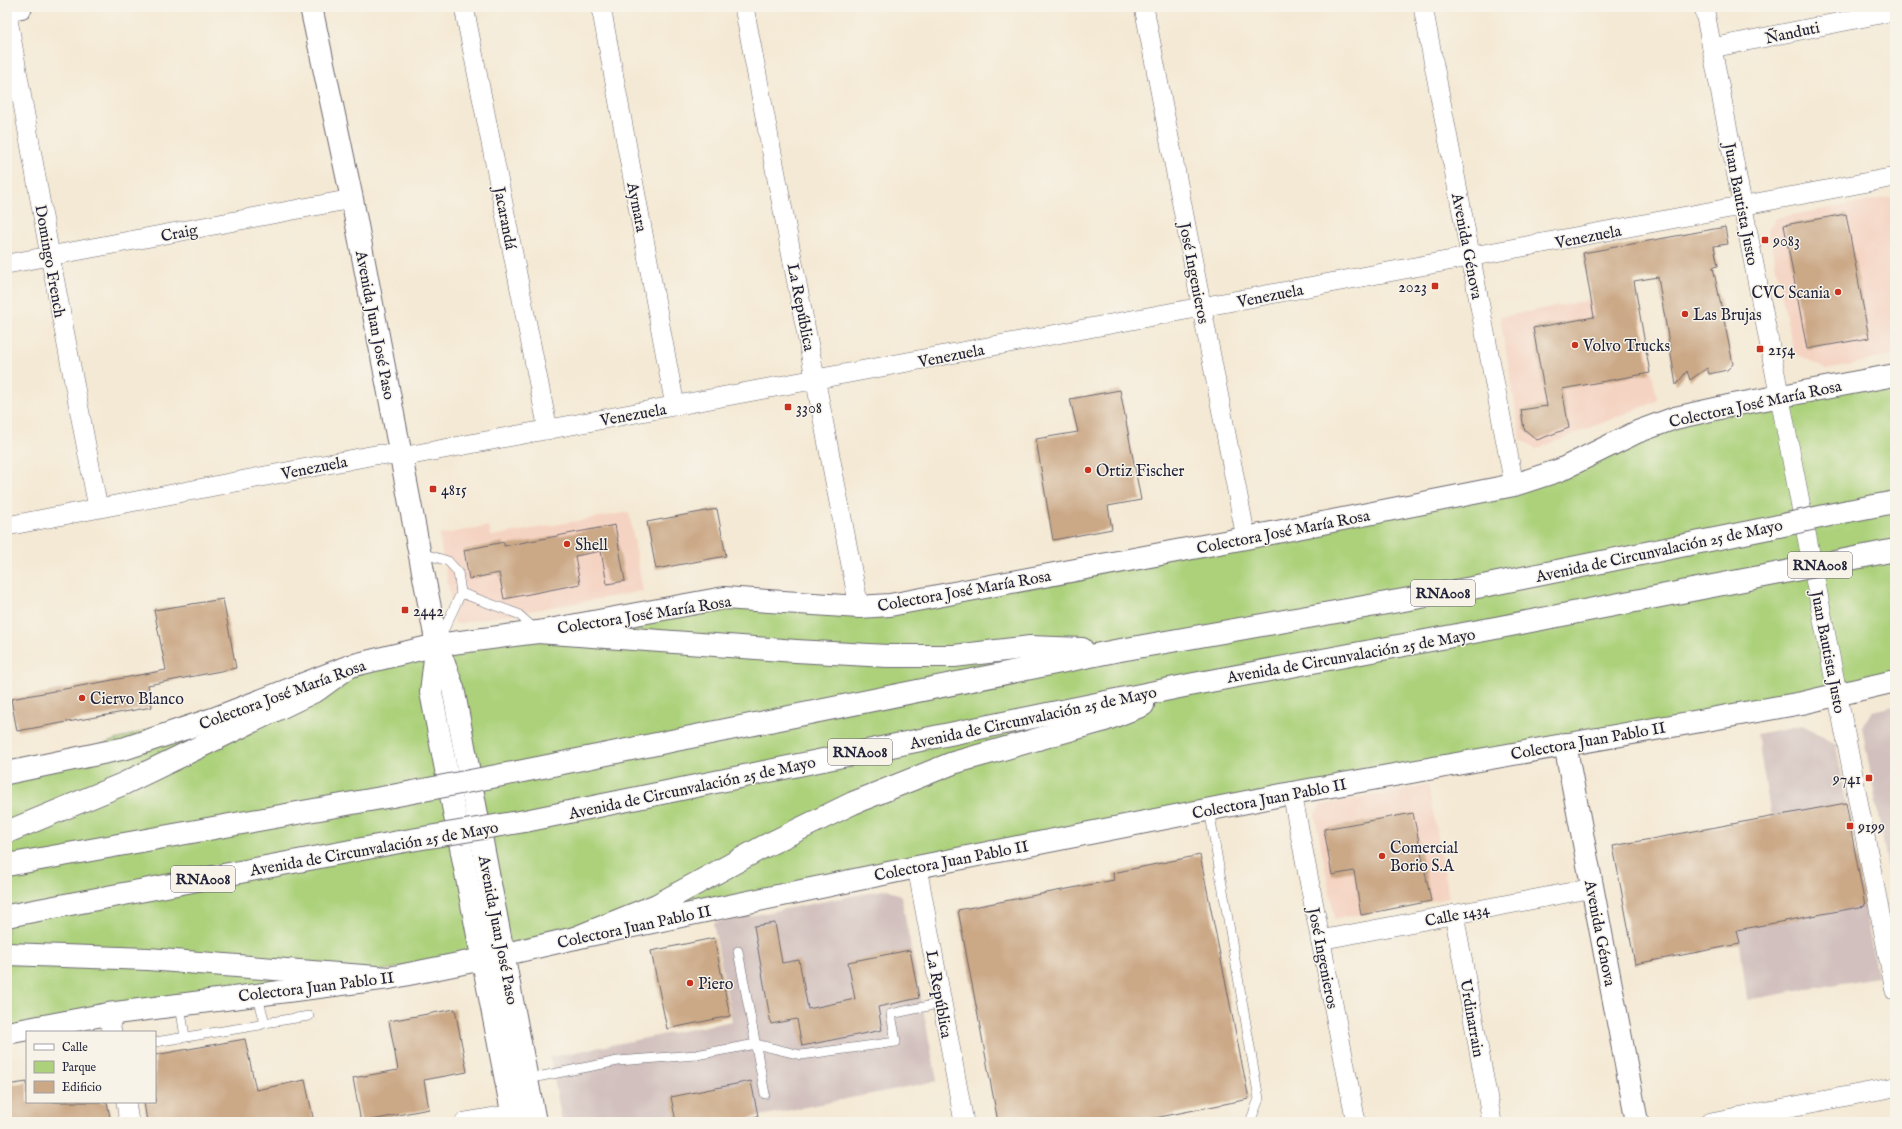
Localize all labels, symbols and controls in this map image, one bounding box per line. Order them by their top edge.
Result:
street label: Ñanduti [1763,16,1822,50]
street label: Juan Bautista Justo [1718,139,1762,268]
street label: Aymara [621,180,651,234]
street label: Jacarandá [488,183,520,252]
street label: Avenida Génova [1446,191,1486,301]
street label: Domingo French [29,203,69,320]
street label: José Ingenieros [1173,219,1213,326]
street label: Craig [159,221,200,247]
street label: Venezuela [1553,222,1623,254]
place label: 9083 [1772,232,1800,252]
marker: 9083 [1760,235,1770,245]
street label: Avenida Juan José Paso [350,248,398,402]
street label: La República [782,262,818,353]
place label: 2023 [1398,278,1427,298]
street label: Venezuela [1235,281,1305,313]
marker: 2023 [1430,281,1440,291]
place label: CVC Scania [1752,284,1830,304]
marker: CVC Scania [1833,287,1843,297]
place label: Las Brujas [1693,306,1762,326]
marker: Las Brujas [1680,309,1690,319]
place label: Volvo Trucks [1582,337,1670,357]
marker: Volvo Trucks [1570,340,1580,350]
street label: Venezuela [916,341,986,373]
place label: 2154 [1768,341,1795,361]
marker: 2154 [1755,344,1765,354]
street label: Colectora José María Rosa [1667,377,1844,433]
place label: 3308 [796,399,822,419]
street label: Venezuela [598,400,668,432]
marker: 3308 [783,402,793,412]
street label: Venezuela [279,453,349,485]
place label: Ortiz Fischer [1096,462,1185,482]
marker: Ortiz Fischer [1083,465,1093,475]
place label: 4815 [441,481,467,501]
marker: 4815 [428,484,438,494]
street label: Colectora José María Rosa [1195,506,1372,560]
street label: Avenida de Circunvalación 25 de Mayo [1533,516,1785,588]
place label: Shell [575,536,608,556]
marker: Shell [562,539,572,549]
road number: RNA008 [1788,552,1852,578]
street label: Colectora José María Rosa [876,567,1053,617]
road number: RNA008 [1411,580,1475,606]
street label: Juan Bautista Justo [1805,587,1849,716]
street label: Colectora José María Rosa [556,592,733,640]
place label: 2442 [413,602,444,622]
marker: 2442 [400,605,410,615]
street label: Avenida de Circunvalación 25 de Mayo [1225,625,1478,689]
street label: Colectora José María Rosa [197,656,369,735]
street label: Avenida de Circunvalación 25 de Mayo [907,683,1159,755]
place label: Ciervo Blanco [90,690,184,710]
marker: Ciervo Blanco [77,693,87,703]
street label: Colectora Juan Pablo II [1509,718,1667,765]
road number: RNA008 [828,739,892,765]
street label: Avenida de Circunvalación 25 de Mayo [566,753,818,825]
place label: 9741 [1832,770,1861,790]
marker: 9741 [1864,773,1874,783]
street label: Colectora Juan Pablo II [1190,775,1348,825]
street label: Avenida de Circunvalación 25 de Mayo [248,818,501,882]
place label: 9199 [1857,818,1885,838]
marker: 9199 [1845,821,1855,831]
street label: Colectora Juan Pablo II [872,837,1030,887]
place label: Comercial Borio S.A [1390,839,1459,877]
marker: Comercial Borio S.A [1377,851,1387,861]
street label: Avenida Juan José Paso [473,853,521,1007]
road number: RNA008 [171,866,235,892]
street label: Avenida Génova [1579,878,1619,988]
street label: Calle 1434 [1423,900,1492,932]
street label: Colectora Juan Pablo II [556,902,713,954]
street label: José Ingenieros [1302,904,1342,1011]
street label: La República [920,949,956,1040]
street label: Colectora Juan Pablo II [237,968,395,1007]
place label: Piero [698,975,734,995]
marker: Piero [685,978,695,988]
street label: Urdinarrain [1454,978,1488,1059]
legend [26,1031,156,1103]
text: Calle [62,1040,88,1055]
text: Parque [62,1060,97,1076]
text: Edificio [62,1080,102,1095]

